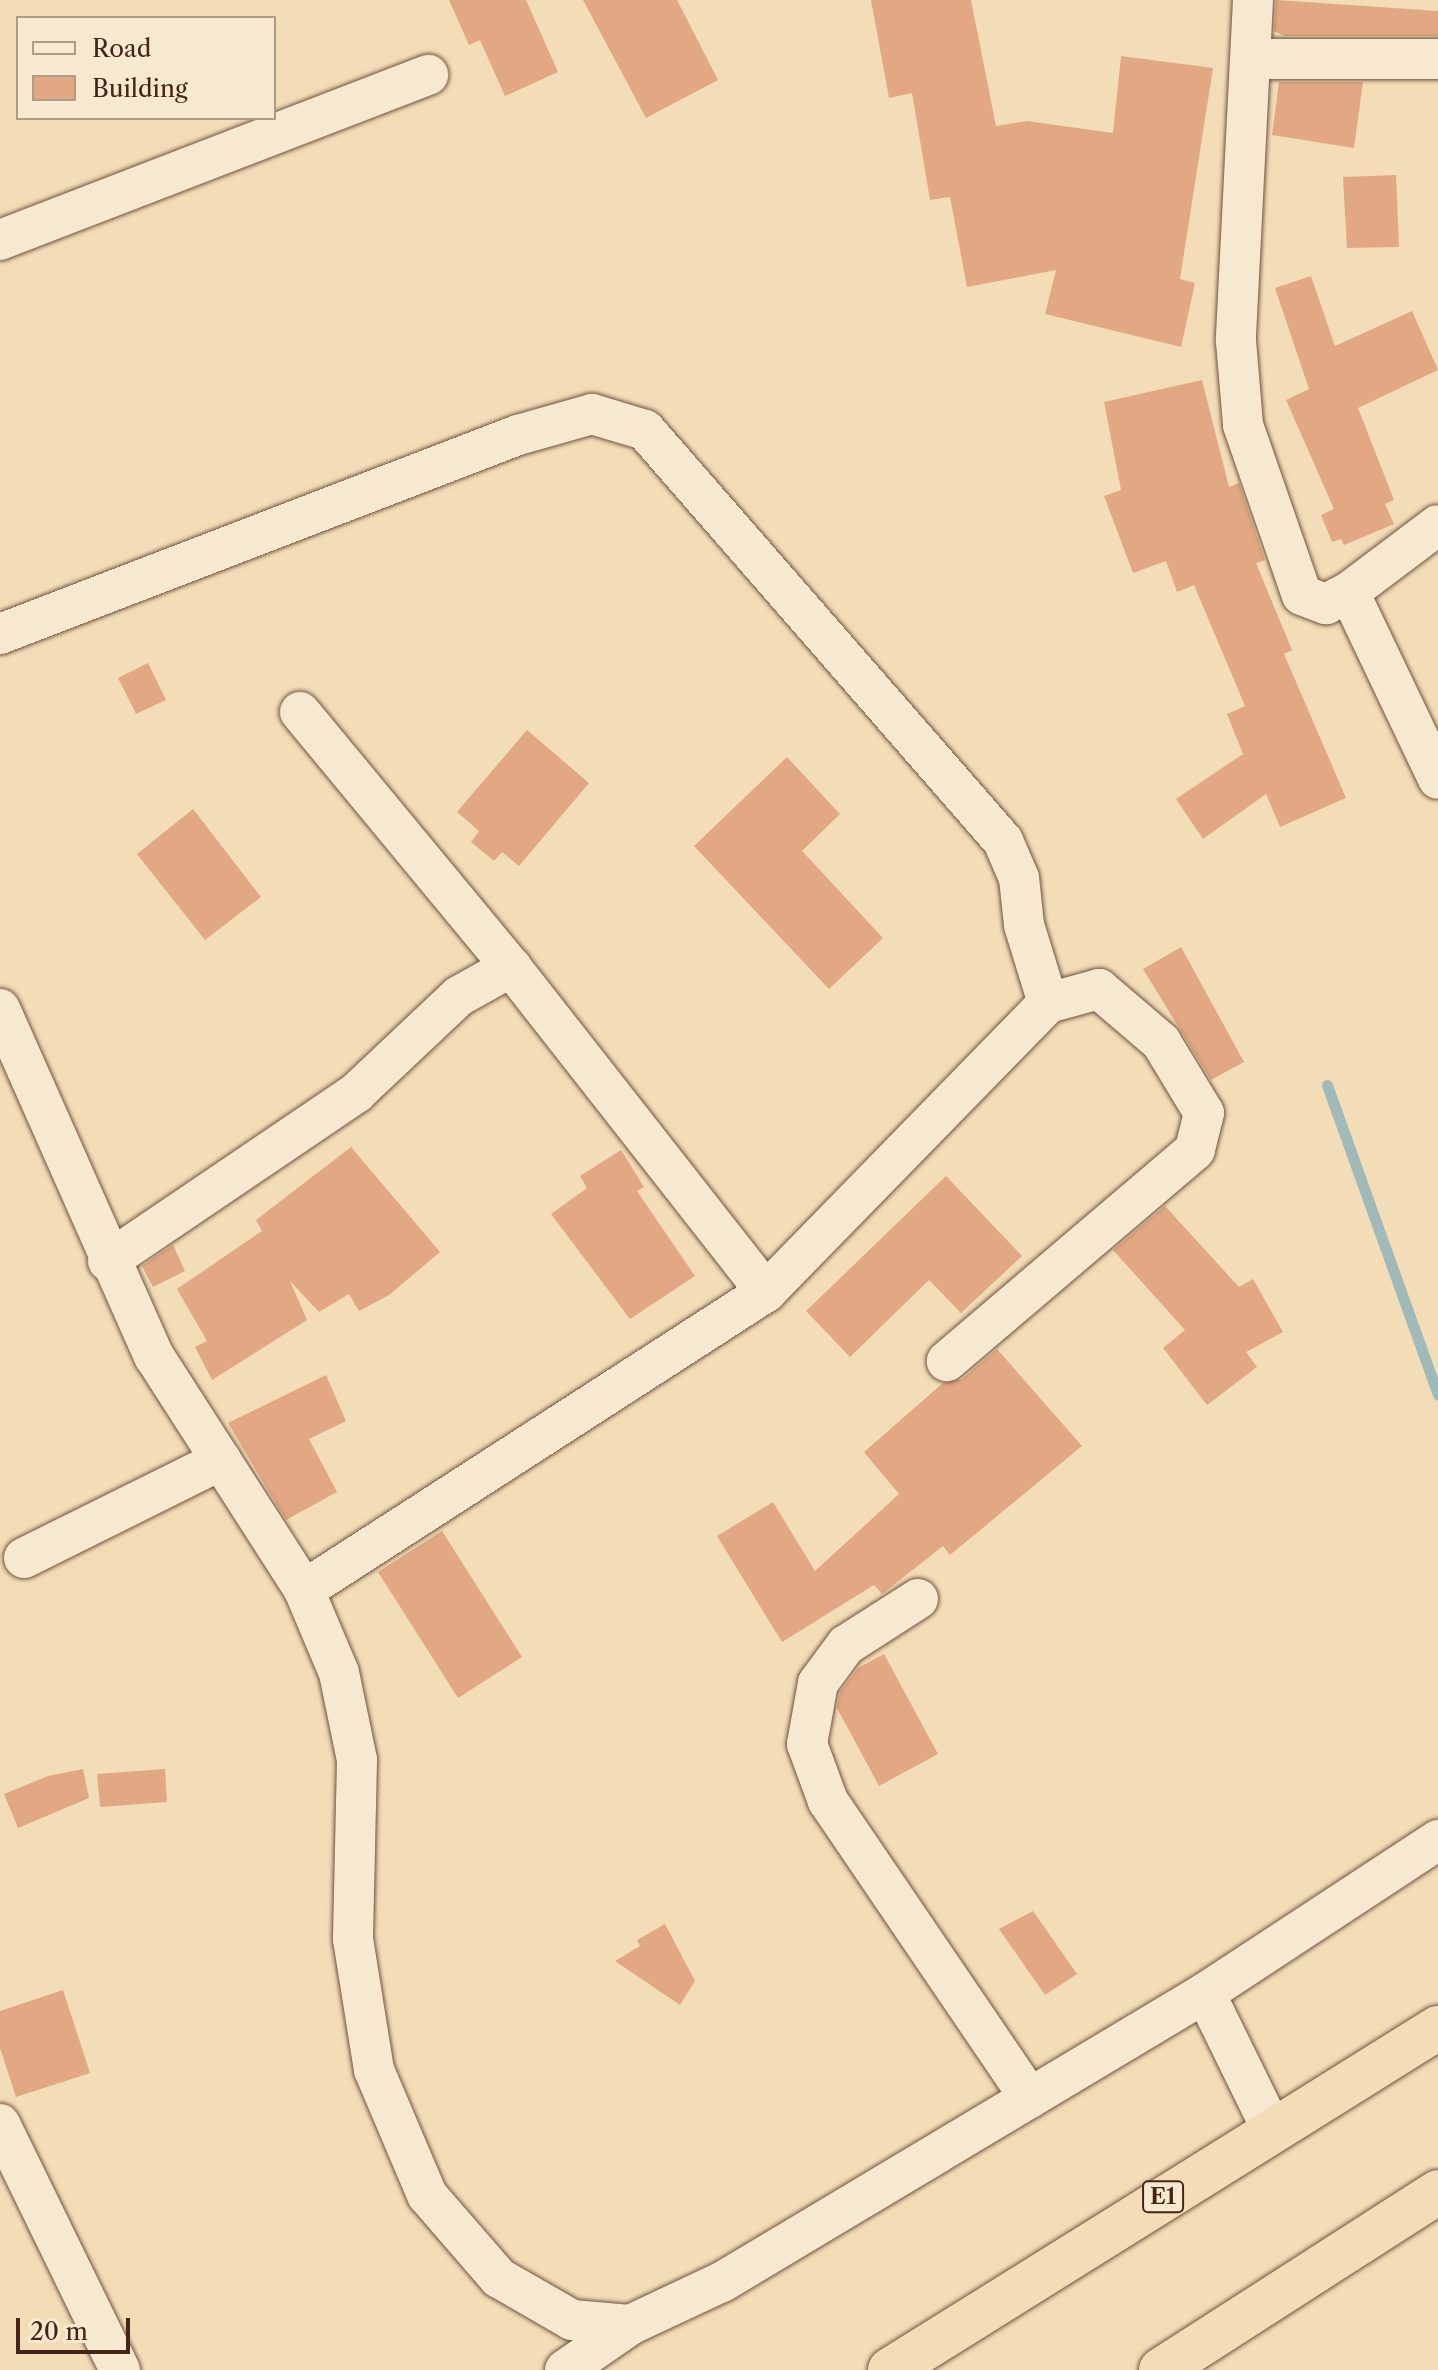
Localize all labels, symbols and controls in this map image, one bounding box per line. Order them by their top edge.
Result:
legend [16,16,276,120]
text: Road [92,34,151,63]
text: Building [92,74,188,103]
road number: E1 [1141,2179,1185,2215]
scale bar [20,2302,134,2352]
text: 20 m [30,2317,88,2346]

